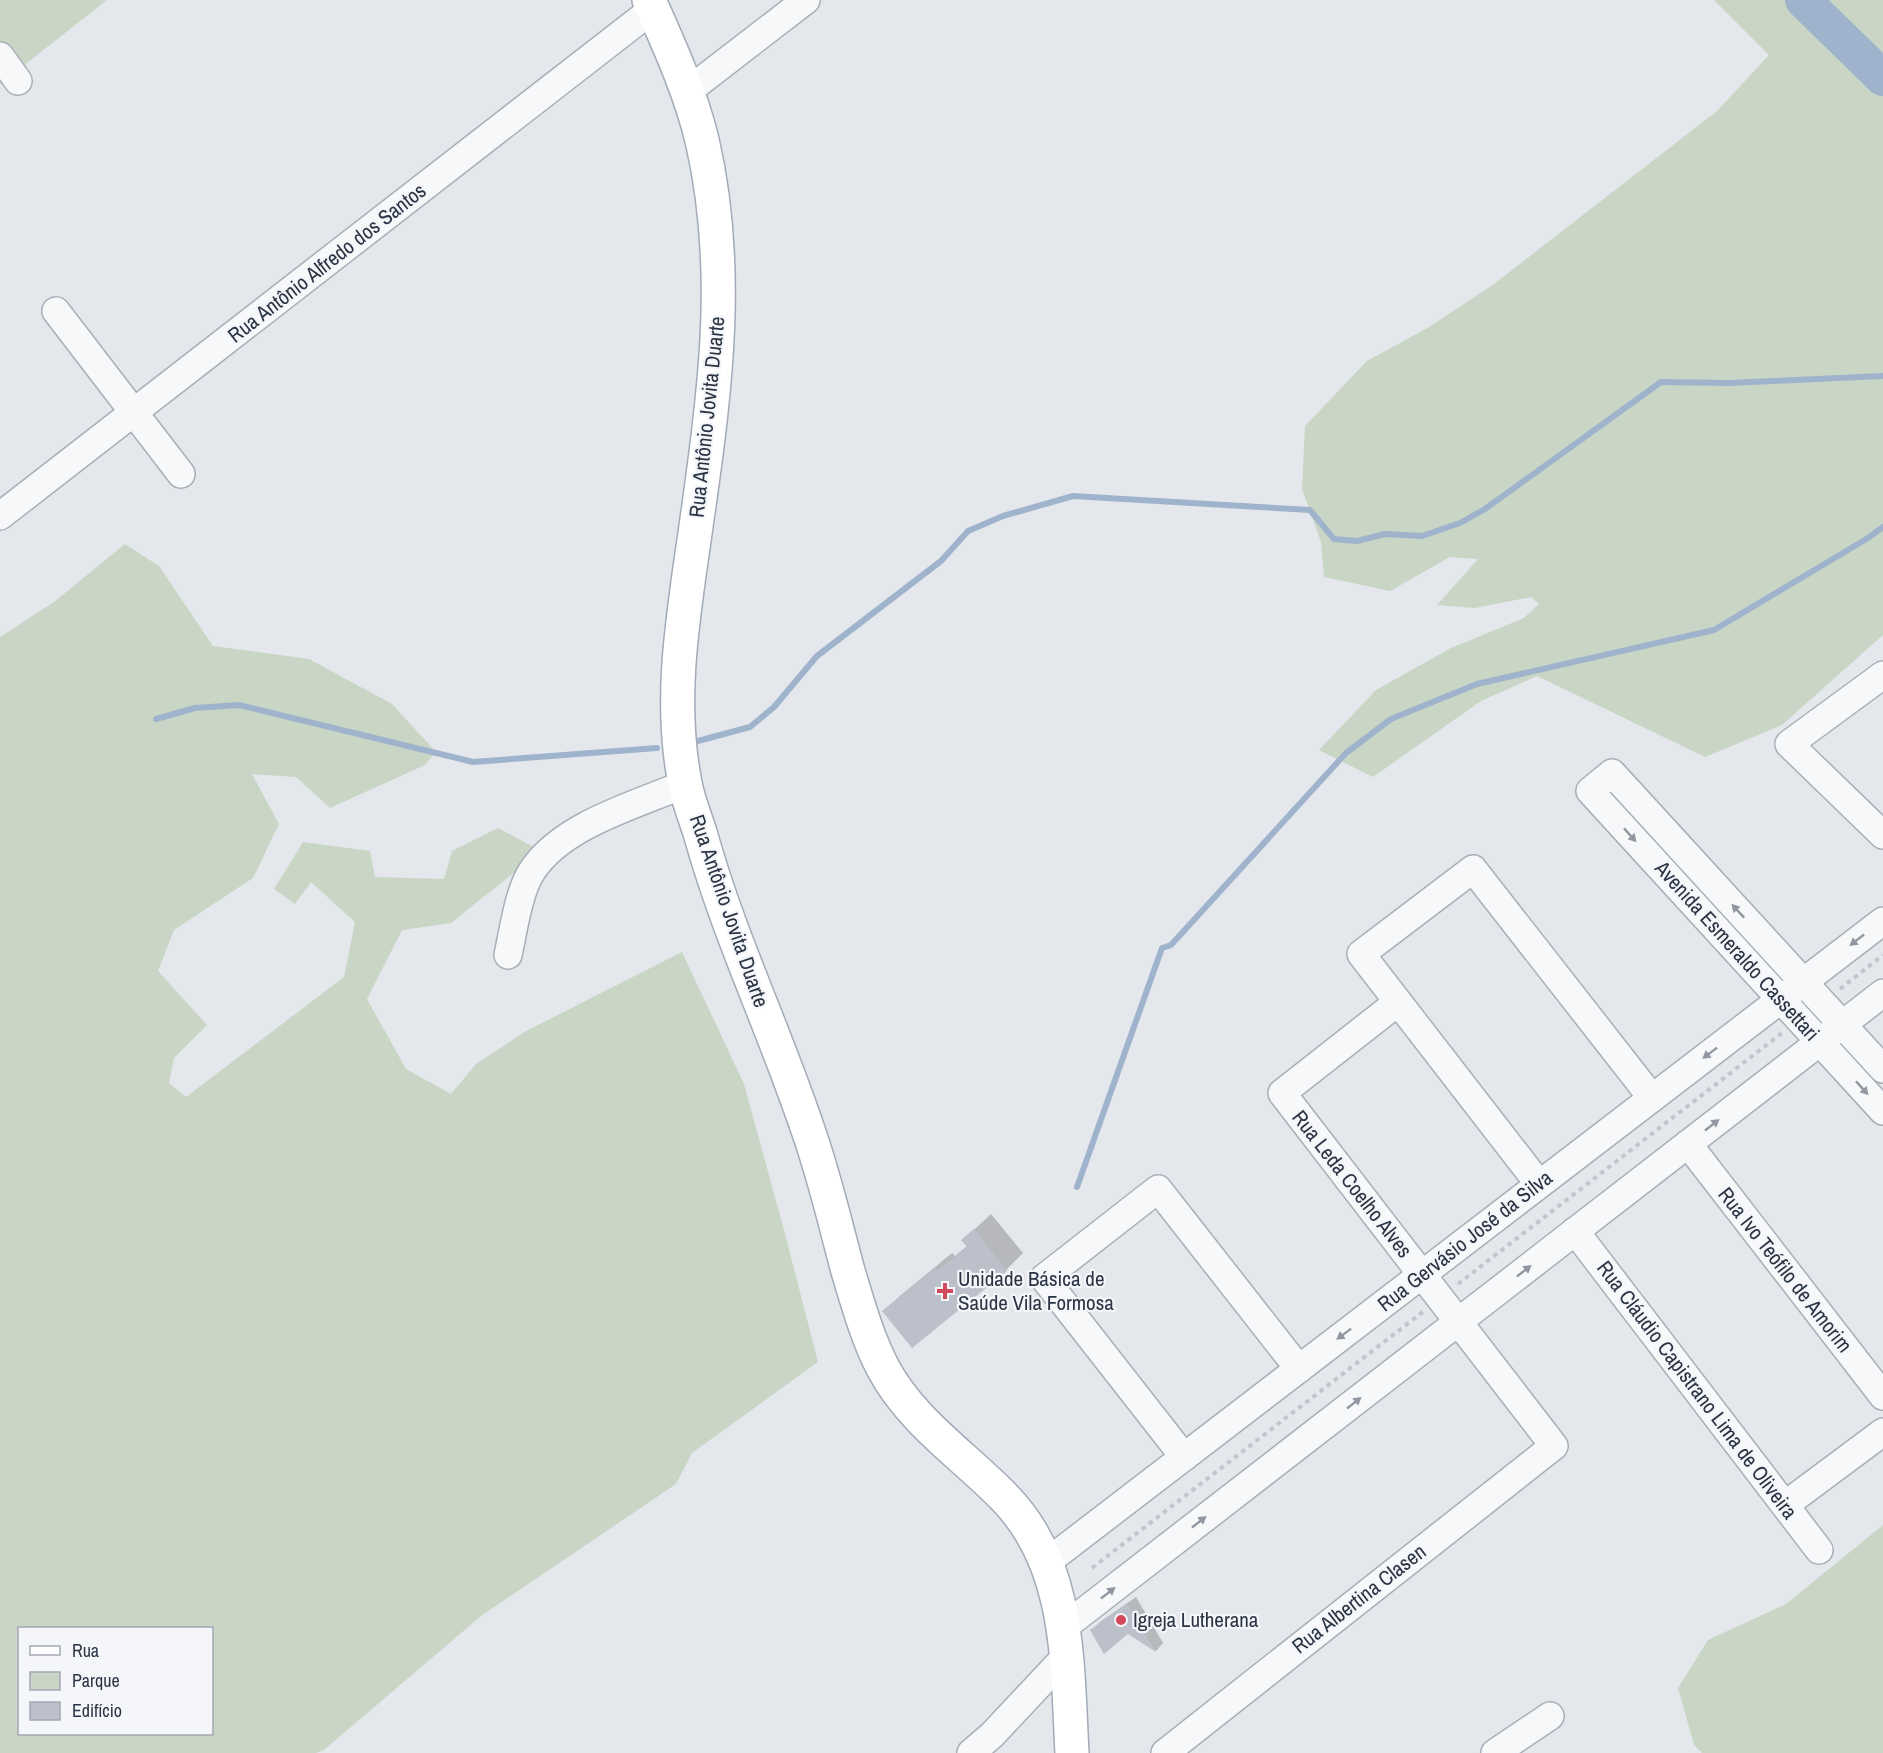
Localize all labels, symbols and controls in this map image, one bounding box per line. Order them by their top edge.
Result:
street label: Rua Antônio Alfredo dos Santos [222,176,432,349]
street label: Rua Antônio Jovita Duarte [682,315,731,519]
street label: Rua Antônio Jovita Duarte [683,811,776,1011]
one-way arrow [1623,827,1637,842]
street label: Avenida Esmeraldo Cassettari [1648,854,1826,1047]
one-way arrow [1731,903,1745,918]
one-way arrow [1850,934,1865,946]
one-way arrow [1703,1047,1718,1059]
one-way arrow [1855,1080,1868,1095]
street label: Rua Leda Coelho Alves [1286,1104,1419,1264]
one-way arrow [1704,1120,1719,1132]
street label: Rua Gervásio José da Silva [1371,1163,1558,1318]
street label: Rua Ivo Teófilo de Amorim [1712,1181,1859,1358]
street label: Rua Cláudio Capistrano Lima de Oliveira [1590,1254,1805,1525]
place label: Unidade Básica de Saúde Vila Formosa [958,1264,1114,1317]
one-way arrow [1517,1265,1532,1277]
marker: Unidade Básica de Saúde Vila Formosa [936,1282,954,1300]
one-way arrow [1337,1327,1352,1339]
one-way arrow [1346,1397,1361,1409]
one-way arrow [1192,1517,1207,1529]
street label: Rua Albertina Clasen [1286,1537,1432,1660]
one-way arrow [1101,1587,1116,1599]
place label: Igreja Lutherana [1133,1605,1259,1634]
marker: Igreja Lutherana [1114,1613,1128,1627]
legend [18,1627,213,1735]
text: Rua [72,1638,99,1663]
text: Parque [72,1668,120,1693]
text: Edifício [72,1698,122,1723]

